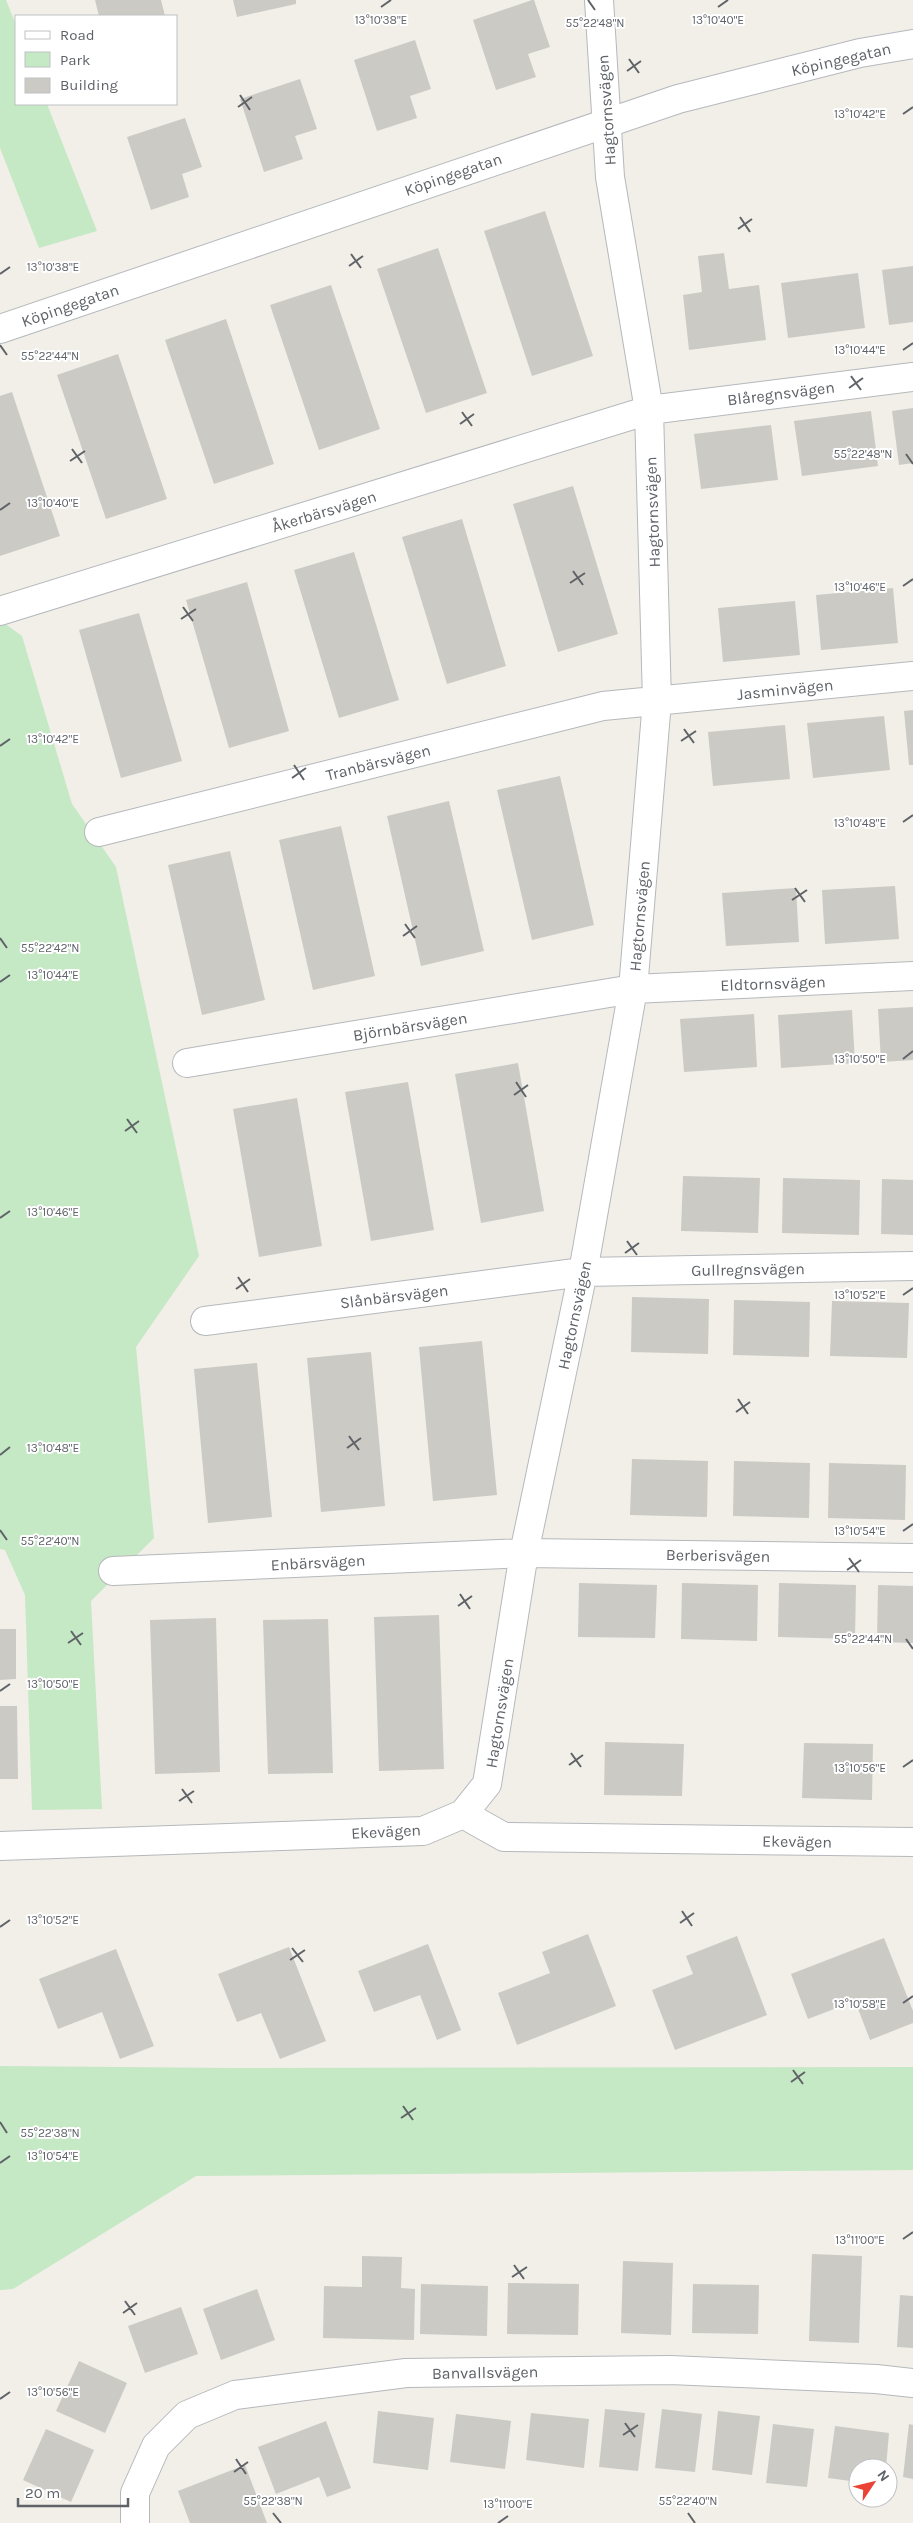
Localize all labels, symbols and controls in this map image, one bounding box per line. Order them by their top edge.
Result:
text: 13°10'38"E [355,13,407,27]
text: 13°10'40"E [692,13,744,27]
legend [15,15,178,105]
text: 55°22'48"N [565,16,625,30]
text: Road [60,26,95,44]
street label: Köpingegatan [789,39,893,80]
text: Park [60,51,90,69]
street label: Hagtornsvägen [593,54,620,166]
text: Building [60,76,118,94]
text: 13°10'42"E [834,107,886,121]
street label: Köpingegatan [402,149,504,200]
text: 13°10'38"E [27,260,79,274]
street label: Köpingegatan [19,280,121,331]
text: 13°10'44"E [834,343,886,357]
text: 55°22'44"N [21,349,79,363]
street label: Blåregnsvägen [726,377,836,410]
text: 55°22'48"N [833,447,893,461]
street label: Hagtornsvägen [641,456,664,568]
street label: Åkerbärsvägen [270,487,379,536]
text: 13°10'40"E [27,496,79,510]
text: 13°10'46"E [834,580,886,594]
street label: Jasminvägen [736,675,834,704]
text: 13°10'42"E [27,732,79,746]
street label: Tranbärsvägen [324,740,432,785]
text: 13°10'48"E [834,816,886,830]
street label: Hagtornsvägen [625,860,654,972]
text: 55°22'42"N [21,941,79,955]
text: 13°10'44"E [27,968,79,982]
street label: Eldtornsvägen [720,972,826,995]
street label: Björnbärsvägen [352,1008,469,1045]
text: 13°10'50"E [834,1052,886,1066]
text: 13°10'46"E [27,1205,79,1219]
street label: Hagtornsvägen [554,1259,595,1371]
street label: Gullregnsvägen [691,1259,805,1280]
street label: Slånbärsvägen [339,1280,449,1313]
text: 13°10'52"E [834,1288,886,1302]
text: 13°10'48"E [27,1441,79,1455]
text: 13°10'54"E [834,1524,886,1538]
text: 55°22'40"N [21,1534,79,1548]
street label: Berberisvägen [666,1545,770,1566]
street label: Enbärsvägen [270,1551,366,1574]
text: 55°22'44"N [834,1632,892,1646]
street label: Hagtornsvägen [481,1657,518,1769]
text: 13°10'50"E [27,1677,79,1691]
text: 13°10'56"E [834,1761,886,1775]
street label: Ekevägen [351,1820,421,1843]
street label: Ekevägen [762,1831,832,1852]
text: 13°10'52"E [27,1913,79,1927]
text: 13°10'58"E [834,1997,886,2011]
text: 55°22'38"N [20,2126,80,2140]
text: 13°10'54"E [27,2149,79,2163]
text: 13°11'00"E [835,2233,885,2247]
street label: Banvallsvägen [432,2362,538,2383]
text: 13°10'56"E [27,2385,79,2399]
north arrow [848,2458,898,2508]
text: N [873,2467,893,2485]
scale bar [18,2476,128,2508]
text: 20 m [25,2484,60,2502]
text: 55°22'38"N [243,2494,303,2508]
text: 55°22'40"N [659,2494,717,2508]
text: 13°11'00"E [483,2497,533,2511]

